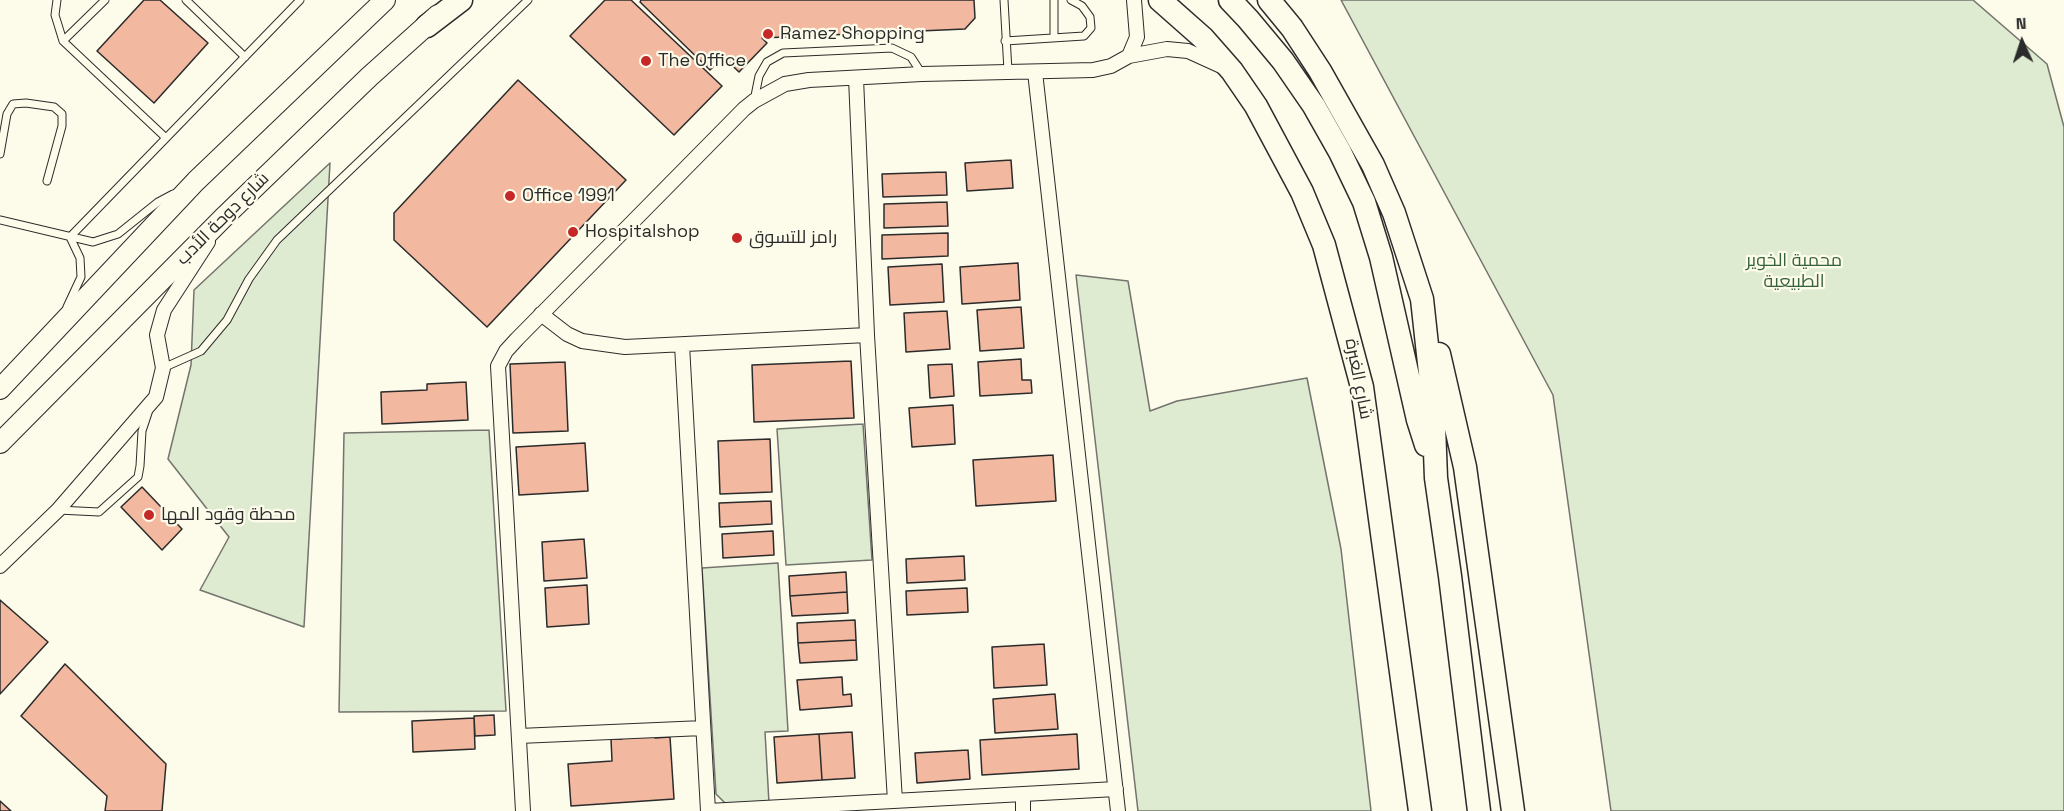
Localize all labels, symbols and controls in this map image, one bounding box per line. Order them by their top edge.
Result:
north arrow [1992,12,2052,72]
text: N [2015,13,2027,34]
place label: Ramez Shopping [780,23,925,45]
marker: Ramez Shopping [761,27,775,41]
place label: The Office [658,50,746,72]
marker: The Office [639,54,653,68]
street label: شارع دوحة الأدب [172,168,274,270]
place label: Office 1991 [522,185,615,207]
marker: Office 1991 [503,189,517,203]
place label: Hospitalshop [585,221,700,243]
marker: Hospitalshop [566,225,580,239]
place label: رامز للتسوق [749,227,837,249]
marker: رامز للتسوق [730,231,744,245]
park label: محمية الخوير الطبيعية [1746,250,1842,292]
street label: شارع الغبرة [1340,337,1376,421]
place label: محطة وقود المها [161,504,296,526]
marker: محطة وقود المها [142,508,156,522]

